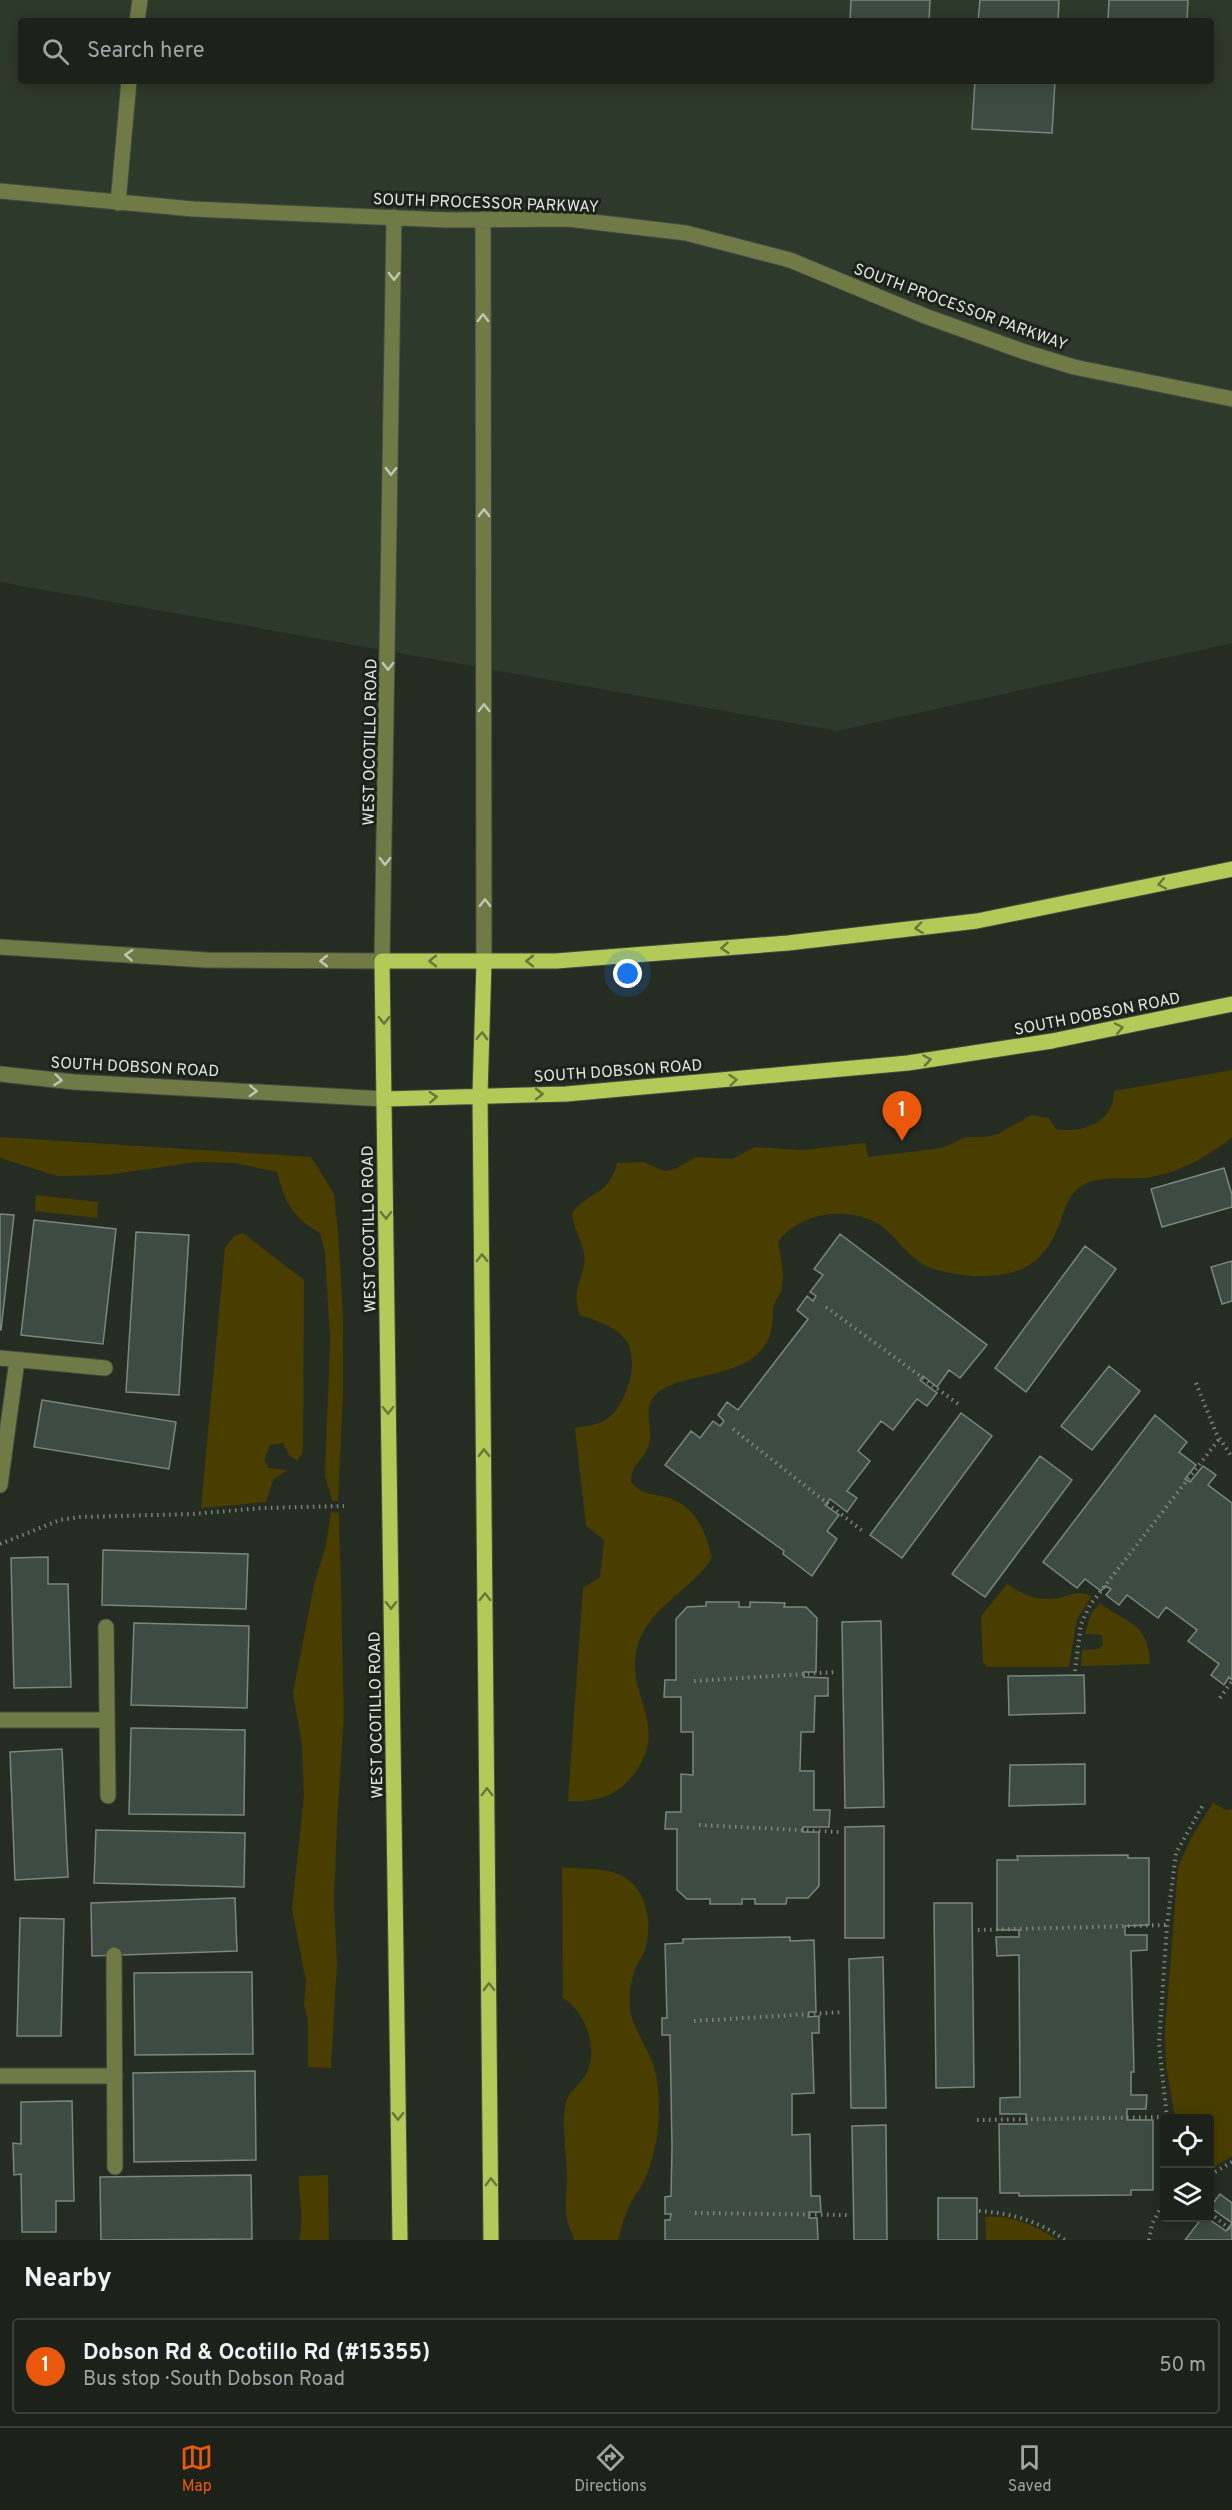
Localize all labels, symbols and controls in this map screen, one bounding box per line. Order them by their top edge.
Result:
search box [18,18,1214,84]
icon: search [39,35,72,68]
text: Search here [87,38,205,65]
street label: SOUTH PROCESSOR PARKWAY [373,190,599,218]
street label: SOUTH PROCESSOR PARKWAY [851,260,1070,356]
one-way arrow [388,271,400,280]
one-way arrow [477,314,489,323]
one-way arrow [385,466,397,475]
one-way arrow [478,509,490,518]
street label: WEST OCOTILLO ROAD [360,658,382,826]
one-way arrow [382,661,394,670]
one-way arrow [478,704,490,713]
one-way arrow [378,856,391,865]
one-way arrow [1158,877,1168,890]
one-way arrow [479,899,491,908]
one-way arrow [914,921,923,934]
one-way arrow [720,941,729,954]
one-way arrow [125,949,134,962]
one-way arrow [319,955,328,967]
one-way arrow [429,955,438,968]
one-way arrow [526,955,535,967]
your location [613,959,642,988]
street label: SOUTH DOBSON ROAD [1013,989,1182,1041]
one-way arrow [378,1015,390,1024]
one-way arrow [1114,1022,1124,1035]
one-way arrow [476,1031,489,1040]
street label: SOUTH DOBSON ROAD [50,1054,220,1082]
one-way arrow [923,1055,932,1067]
street label: SOUTH DOBSON ROAD [533,1056,703,1088]
one-way arrow [54,1073,63,1086]
one-way arrow [729,1074,738,1087]
one-way arrow [248,1084,257,1097]
one-way arrow [534,1088,543,1100]
one-way arrow [428,1090,437,1103]
pin: 1 [882,1092,922,1141]
street label: WEST OCOTILLO ROAD [359,1145,381,1313]
one-way arrow [380,1210,392,1219]
one-way arrow [476,1254,488,1263]
one-way arrow [382,1405,395,1414]
one-way arrow [478,1449,490,1458]
one-way arrow [479,1592,492,1601]
one-way arrow [385,1600,397,1609]
street label: WEST OCOTILLO ROAD [366,1631,388,1799]
one-way arrow [481,1787,493,1796]
one-way arrow [483,1982,495,1991]
one-way arrow [392,2112,405,2121]
map controls [1160,2114,1214,2222]
button: locate [1160,2114,1214,2168]
button: layers [1160,2168,1214,2222]
one-way arrow [485,2177,497,2186]
text: Nearby [24,2263,112,2296]
text: Dobson Rd & Ocotillo Rd (#15355) [83,2340,430,2367]
text: 1 [42,2353,50,2379]
text: 50 m [1159,2353,1206,2379]
text: Bus stop · South Dobson Road [83,2367,345,2393]
tab: Map [180,2441,213,2497]
tab: Directions [574,2441,647,2497]
tab: Saved [1008,2441,1052,2497]

